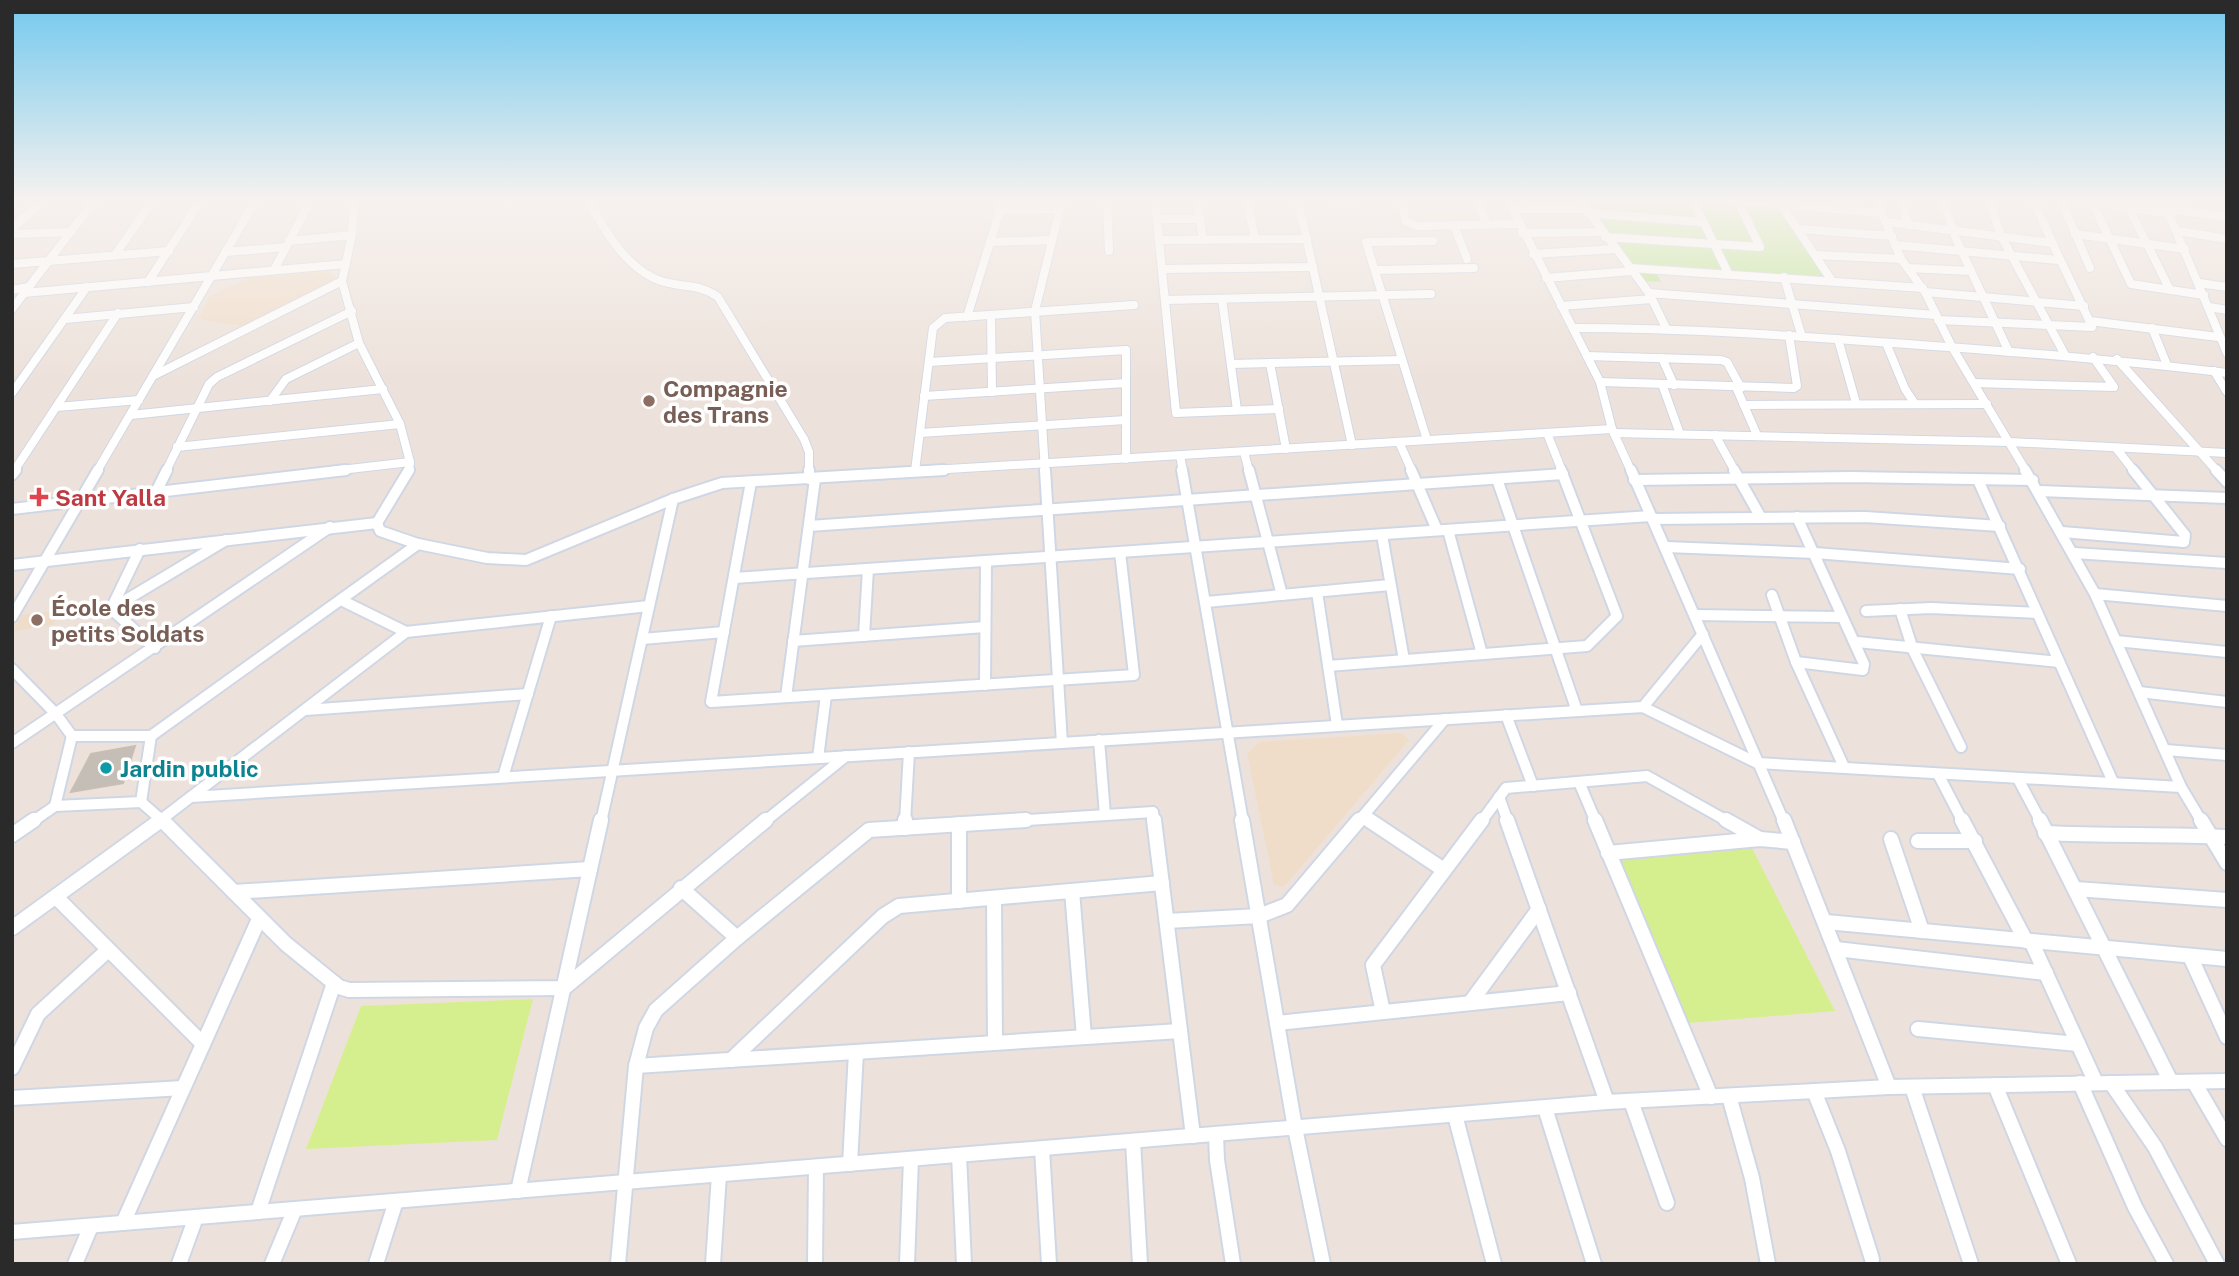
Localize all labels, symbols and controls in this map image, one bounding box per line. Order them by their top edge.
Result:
place label: Compagnie des Trans [663,375,788,428]
marker: Compagnie des Trans [641,393,657,409]
place label: Sant Yalla [55,484,166,511]
marker: Sant Yalla [29,487,49,507]
place label: École des petits Soldats [51,594,204,647]
marker: École des petits Soldats [29,612,45,628]
place label: Jardin public [120,755,259,782]
marker: Jardin public [98,760,114,776]

